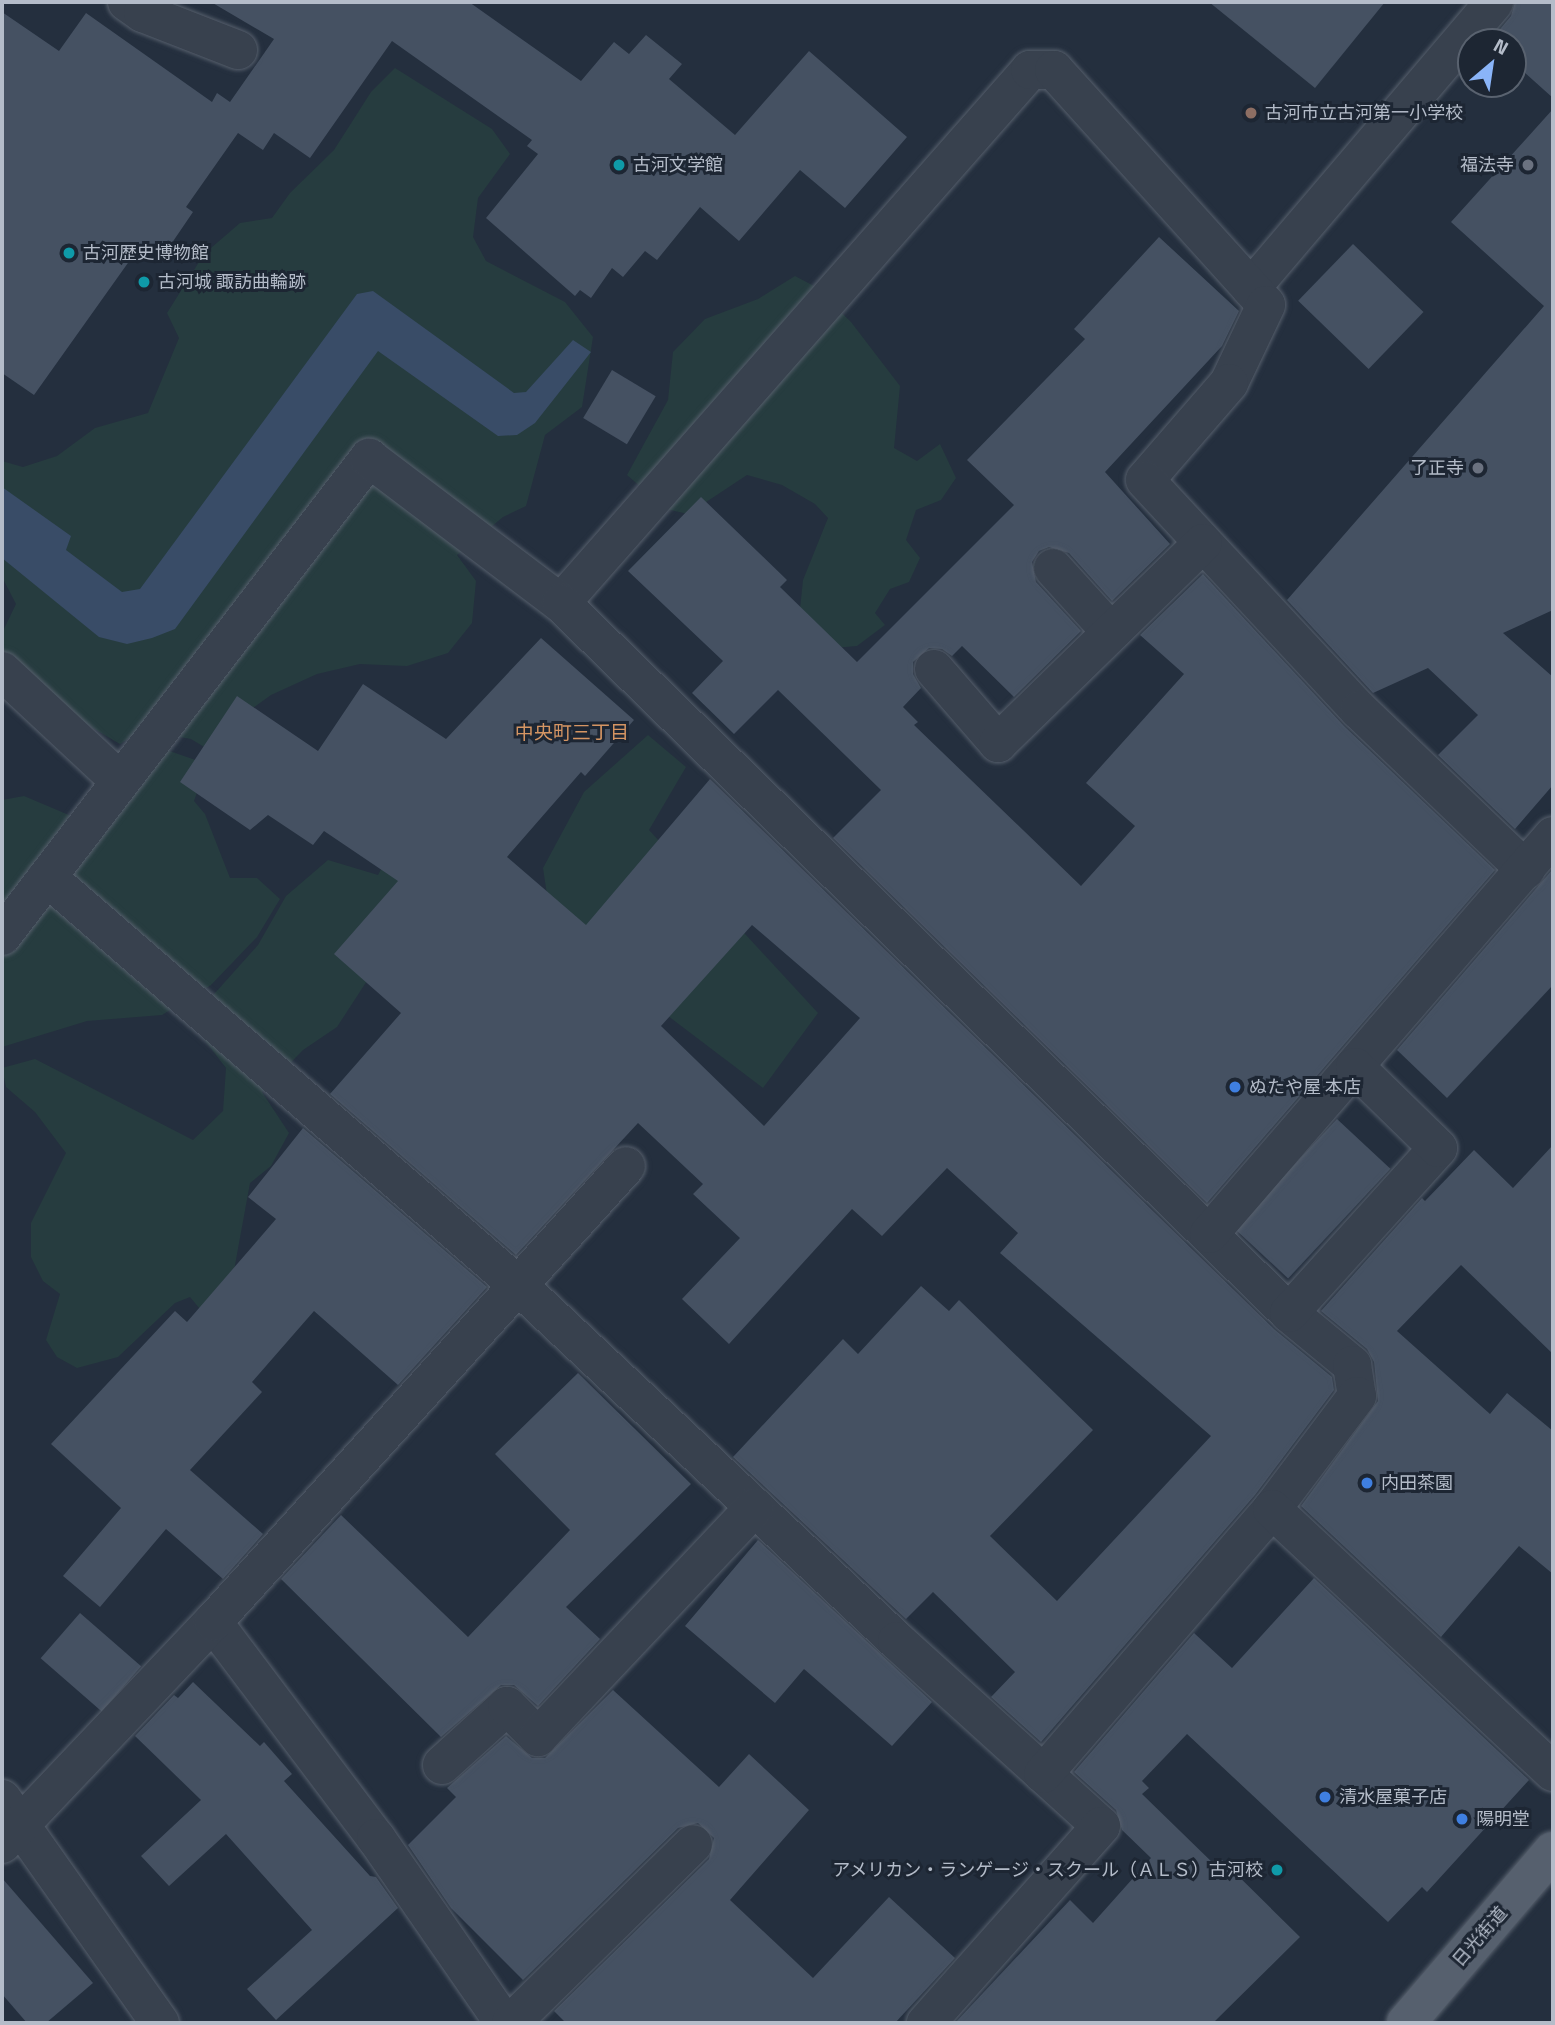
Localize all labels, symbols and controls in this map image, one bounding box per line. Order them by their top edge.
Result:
north arrow [1457,28,1527,98]
text: N [1489,30,1514,62]
place label: 古河市立古河第一小学校 [1265,102,1463,124]
marker: 古河市立古河第一小学校 [1243,105,1259,121]
place label: 古河文学館 [633,154,723,176]
place label: 福法寺 [1460,154,1514,176]
marker: 古河文学館 [611,157,627,173]
marker: 福法寺 [1520,157,1536,173]
place label: 古河歴史博物館 [83,242,209,264]
marker: 古河歴史博物館 [61,245,77,261]
place label: 古河城 諏訪曲輪跡 [158,271,306,293]
marker: 古河城 諏訪曲輪跡 [136,274,152,290]
place label: 了正寺 [1410,457,1464,479]
marker: 了正寺 [1470,460,1486,476]
district label: 中央町三丁目 [515,721,629,743]
place label: ぬたや屋 本店 [1249,1076,1361,1098]
marker: ぬたや屋 本店 [1227,1079,1243,1095]
place label: 内田茶園 [1381,1472,1453,1494]
marker: 内田茶園 [1359,1475,1375,1491]
place label: 清水屋菓子店 [1339,1786,1447,1808]
marker: 清水屋菓子店 [1317,1789,1333,1805]
place label: 陽明堂 [1476,1808,1530,1830]
marker: 陽明堂 [1454,1811,1470,1827]
place label: アメリカン・ランゲージ・スクール（ＡＬＳ）古河校 [831,1859,1263,1881]
marker: アメリカン・ランゲージ・スクール（ＡＬＳ）古河校 [1269,1862,1285,1878]
street label: 日光街道 [1448,1903,1512,1971]

